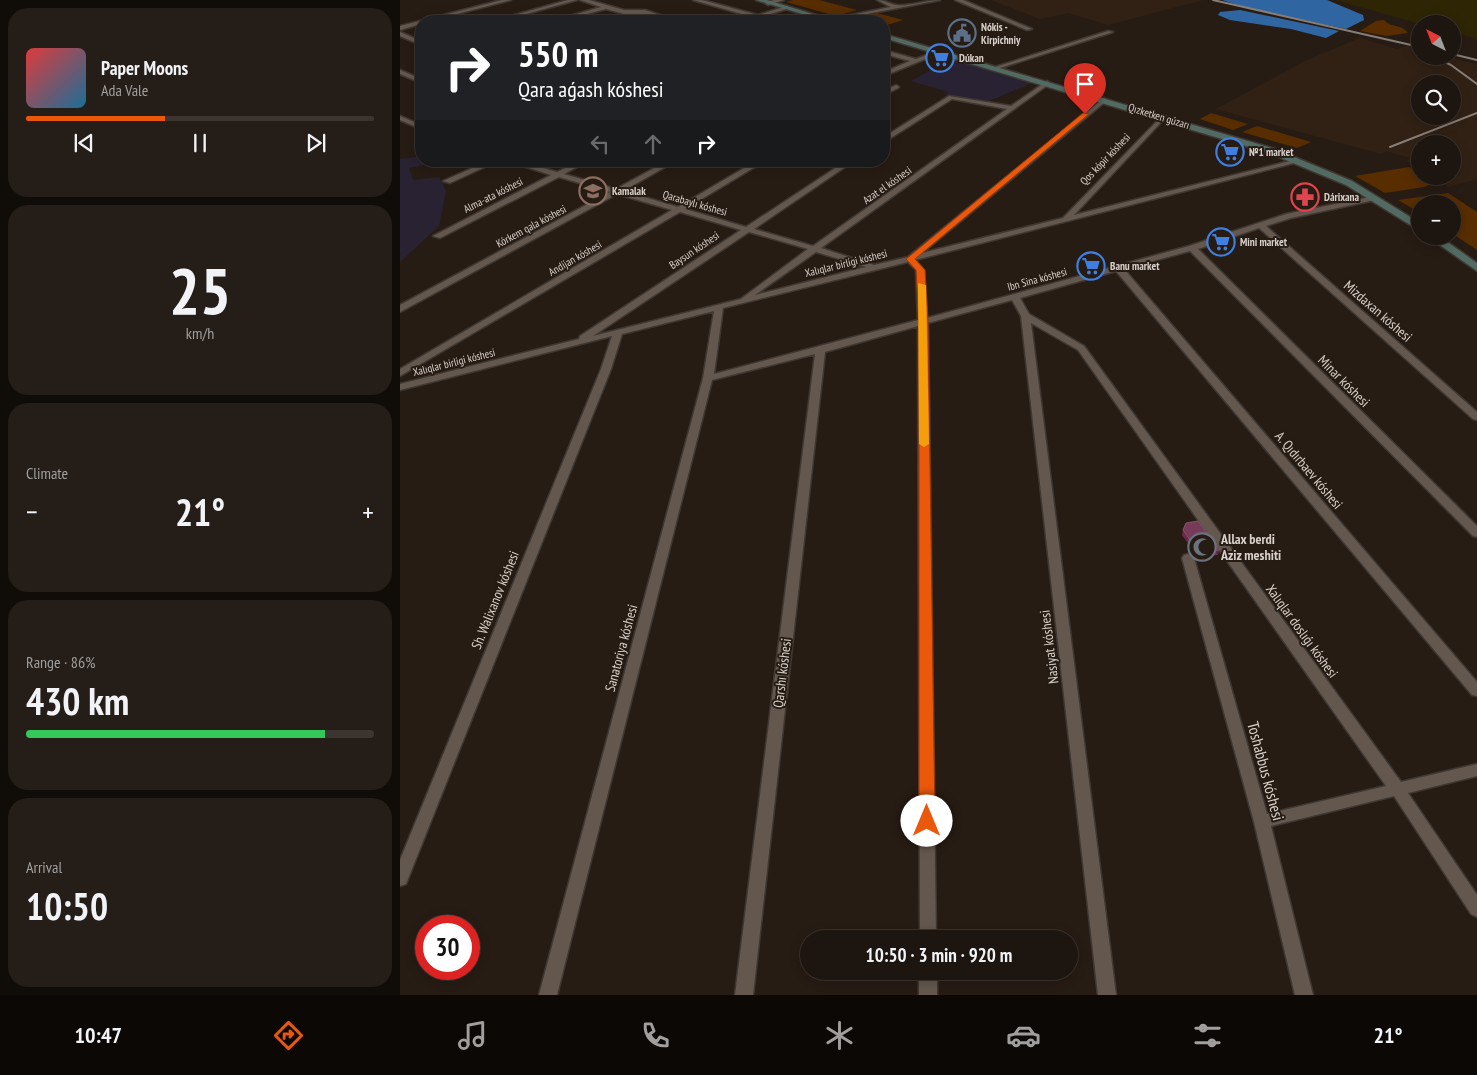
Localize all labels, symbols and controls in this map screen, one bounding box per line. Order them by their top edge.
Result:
north arrow [1411,15,1461,65]
map controls [1411,15,1461,245]
public building icon: Nókis - Kirpichniy [947,18,977,48]
place label: Nókis - Kirpichniy [981,20,1021,47]
text: 550 m [518,31,599,77]
icon: right [435,35,500,100]
supermarket icon: Dúkan [925,43,955,73]
place label: Dúkan [959,51,984,65]
text: Paper Moons [101,56,188,80]
pin [1064,63,1106,114]
icon: arrive [1071,70,1099,98]
text: Qara aǵash kóshesi [518,75,664,103]
button: search [1411,75,1461,125]
text: Ada Vale [101,80,148,100]
street label: Qızketken gúzarı [1127,100,1191,132]
icon: previous [70,129,98,157]
icon: pause [186,129,214,157]
icon: next [302,129,330,157]
icon: left [586,130,614,158]
icon: ahead [639,130,667,158]
icon: right [692,130,720,158]
street label: Qos kópir kóshesi [1077,130,1133,188]
button: + [1411,135,1461,185]
supermarket icon: №1 market [1215,137,1245,167]
place label: №1 market [1249,145,1294,159]
street label: Azat el kóshesi [860,163,914,207]
street label: Alma-ata kóshesi [461,174,525,216]
school or university icon: Kamalak [578,176,608,206]
pharmacy icon: Dárixana [1290,182,1320,212]
place label: Kamalak [612,184,646,198]
street label: Qarabaylı kóshesi [661,187,729,219]
place label: Dárixana [1324,190,1359,204]
button: − [1411,195,1461,245]
street label: Kórkem qala kóshesi [493,202,569,250]
supermarket icon: Mini market [1206,227,1236,257]
street label: Baysun kóshesi [666,228,722,272]
place label: Mini market [1240,235,1288,249]
street label: Andijan kóshesi [546,237,604,279]
street label: Xalıqlar birligi kóshesi [803,246,889,280]
text: 25 [169,248,231,332]
supermarket icon: Banu market [1076,251,1106,281]
place label: Banu market [1110,259,1160,273]
street label: Ibn Sina kóshesi [1006,264,1068,294]
street label: Mizdaxan kóshesi [1340,276,1416,346]
text: km/h [186,323,214,343]
street label: Xalıqlar birligi kóshesi [411,345,497,379]
street label: Minar kóshesi [1314,351,1374,411]
street label: A. Qıdırbaev kóshesi [1271,427,1347,513]
text: Climate [26,463,68,483]
text: 21° [175,487,225,536]
text: − [26,493,38,530]
text: + [362,493,374,530]
place label: Allax berdi Aziz meshiti [1220,530,1281,564]
mosque icon: Allax berdi Aziz meshiti [1187,532,1217,562]
street label: Sh. Walixanov kóshesi [467,548,523,652]
street label: Xalıqlar doslıǵı kóshesi [1262,581,1342,681]
street label: Sanatoriya kóshesi [601,602,641,694]
street label: Nasiyat kóshesi [1036,609,1062,685]
street label: Qarshı kóshesi [769,637,795,709]
text: Range · 86% [26,652,95,672]
text: 430 km [26,676,129,725]
street label: Toshabbus kóshesi [1243,719,1289,823]
position arrow [900,794,952,846]
text: Arrival [26,857,62,877]
text: 10:50 [26,881,108,930]
speed limit sign: 30 [415,915,480,980]
text: 10:50 · 3 min · 920 m [866,943,1012,967]
icon: directions [271,1018,306,1053]
icon: music [455,1018,490,1053]
icon: phone [638,1018,673,1053]
icon: climate [822,1018,857,1053]
icon: car [1006,1018,1041,1053]
icon: filters [1190,1018,1225,1053]
text: 10:47 [74,1021,122,1049]
text: 21° [1373,1021,1403,1049]

